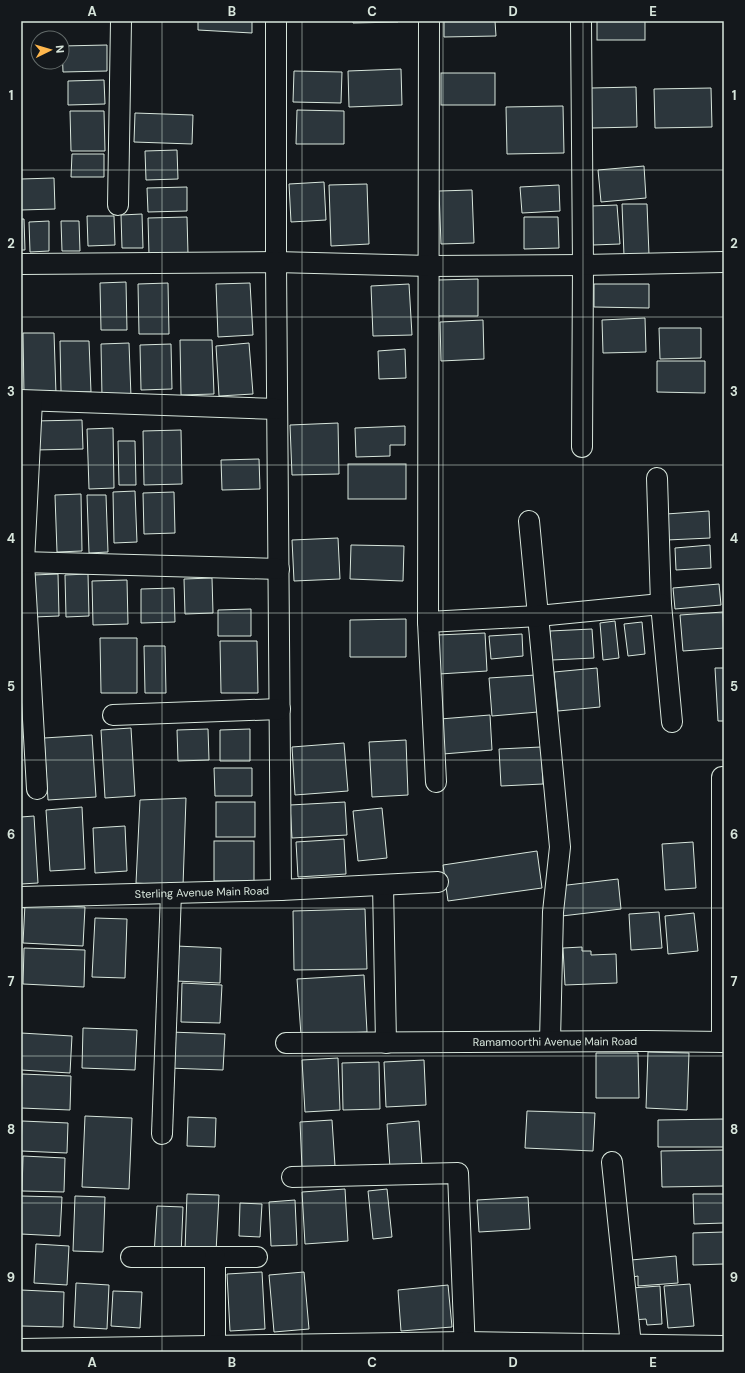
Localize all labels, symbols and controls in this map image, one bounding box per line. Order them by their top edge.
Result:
text: A [87,3,97,20]
text: B [228,3,236,20]
text: C [367,3,377,20]
text: D [508,3,518,20]
text: E [649,3,657,20]
north arrow [30,30,70,70]
text: N [53,45,67,54]
text: 1 [9,87,13,104]
text: 1 [732,87,736,104]
text: 2 [7,235,15,252]
text: 2 [730,235,738,252]
text: 3 [7,383,15,400]
text: 3 [730,383,738,400]
text: 4 [7,530,15,547]
text: 4 [730,530,738,547]
text: 5 [7,678,15,695]
text: 5 [730,678,738,695]
text: 6 [7,826,15,843]
text: 6 [730,826,738,843]
street label: Sterling Avenue Main Road [134,883,269,901]
text: 7 [8,973,15,990]
text: 7 [731,973,738,990]
street label: Ramamoorthi Avenue Main Road [473,1034,637,1049]
text: 8 [7,1121,15,1138]
text: 8 [730,1121,738,1138]
text: 9 [7,1269,15,1286]
text: 9 [730,1269,738,1286]
text: A [87,1354,97,1371]
text: B [228,1354,236,1371]
text: C [367,1354,377,1371]
text: D [508,1354,518,1371]
text: E [649,1354,657,1371]

